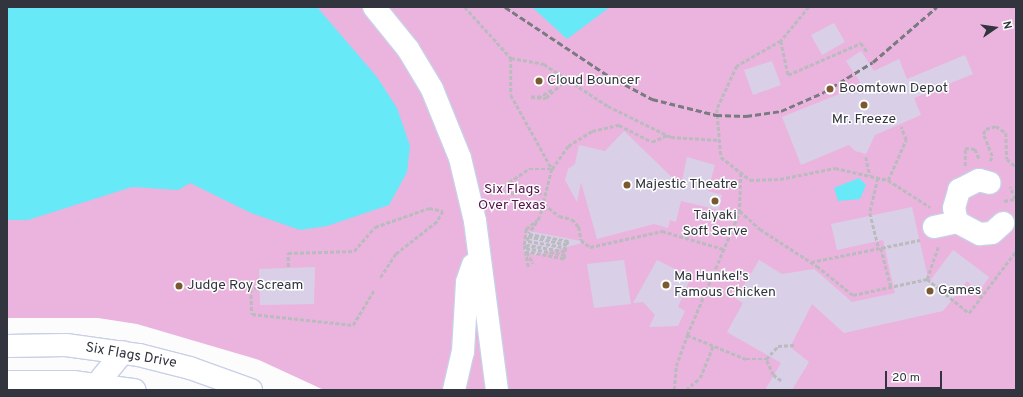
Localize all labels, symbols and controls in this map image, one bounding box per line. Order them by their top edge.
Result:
north arrow [975,8,1015,48]
text: N [999,20,1014,31]
place label: Cloud Bouncer [547,73,640,89]
marker: Cloud Bouncer [534,76,544,86]
place label: Boomtown Depot [839,81,948,97]
marker: Boomtown Depot [824,83,836,95]
marker: Mr. Freeze [859,100,869,110]
place label: Mr. Freeze [832,112,896,128]
place label: Majestic Theatre [635,177,738,193]
marker: Majestic Theatre [622,180,632,190]
park label: Six Flags Over Texas [478,182,546,214]
marker: Taiyaki Soft Serve [710,196,720,206]
place label: Taiyaki Soft Serve [682,208,748,240]
place label: Ma Hunkel's Famous Chicken [674,269,776,302]
place label: Judge Roy Scream [187,278,303,294]
marker: Ma Hunkel's Famous Chicken [661,280,671,290]
marker: Judge Roy Scream [174,281,184,291]
place label: Games [938,283,981,299]
marker: Games [925,286,935,296]
street label: Six Flags Drive [84,340,178,372]
scale bar [887,363,944,389]
text: 20 m [892,370,920,386]

